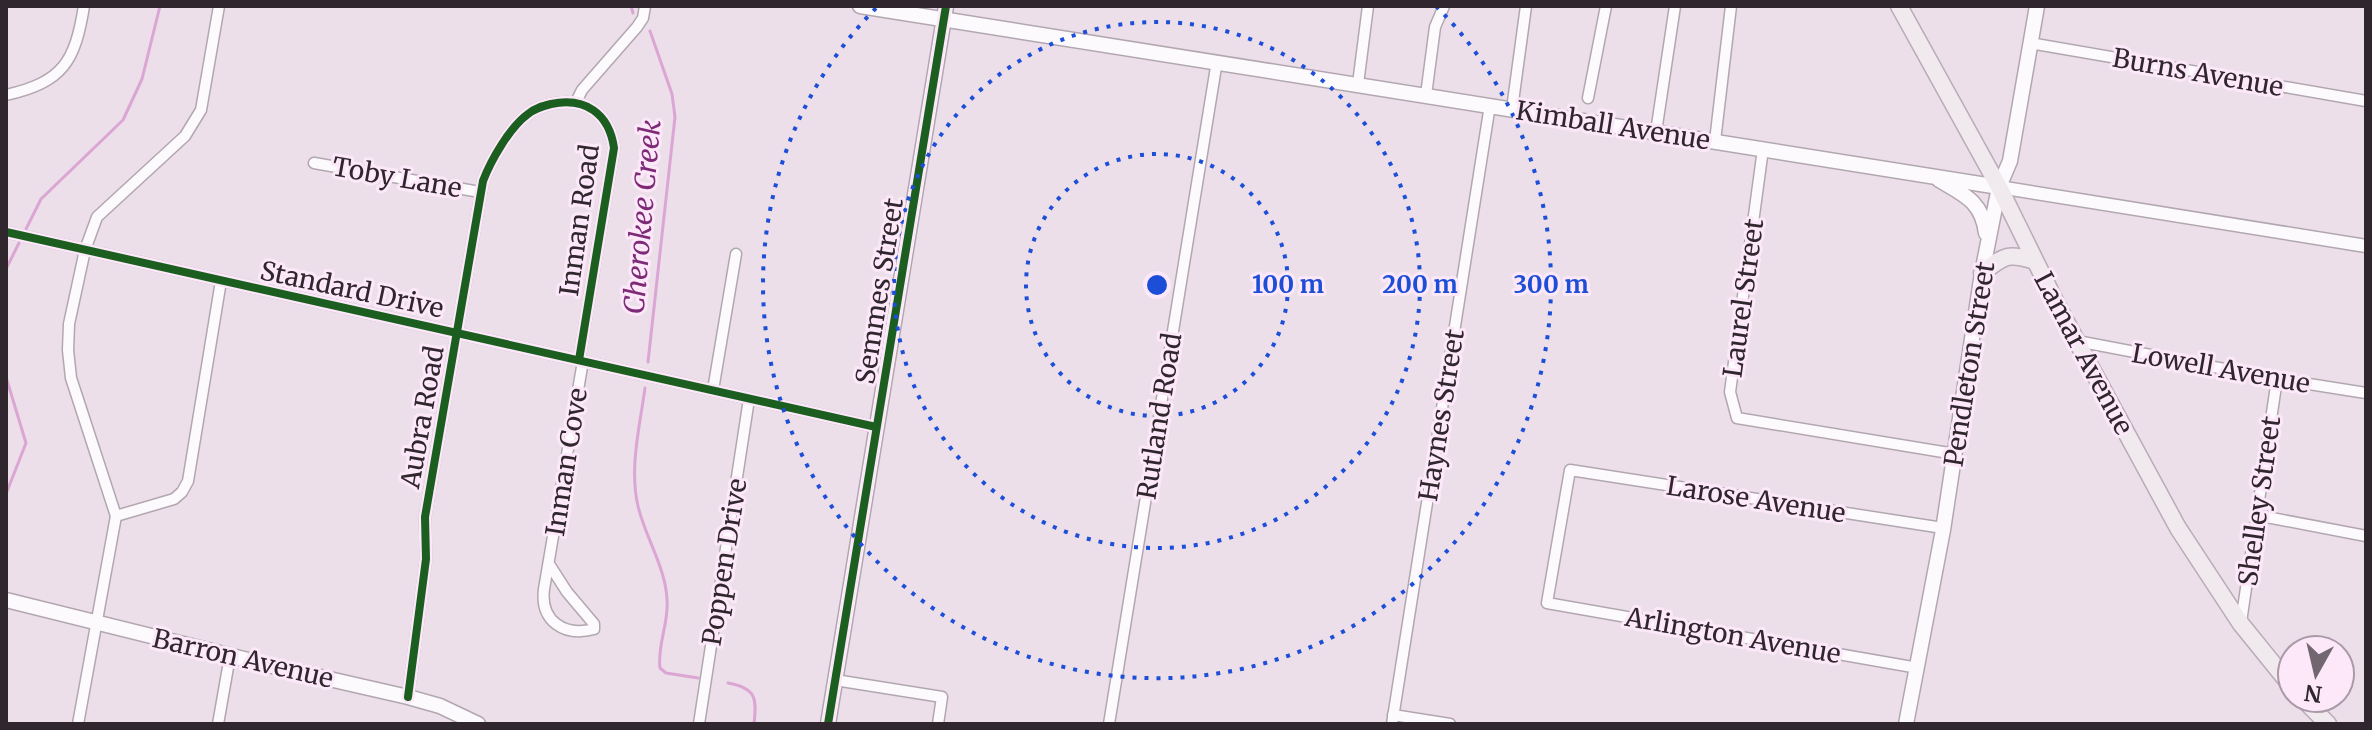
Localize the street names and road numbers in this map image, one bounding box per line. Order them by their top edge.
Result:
street label: Burns Avenue [2110,41,2286,103]
street label: Kimball Avenue [1514,93,1712,157]
street label: Inman Road [552,142,606,298]
street label: Toby Lane [330,149,464,205]
street label: Semmes Street [848,196,910,386]
street label: Laurel Street [1716,217,1770,379]
street label: Standard Drive [257,253,447,325]
street label: Pendleton Street [1936,259,2002,469]
street label: Lamar Avenue [2027,266,2141,440]
street label: Haynes Street [1411,327,1471,503]
street label: Rutland Road [1130,330,1188,502]
street label: Lowell Avenue [2129,336,2313,400]
street label: Aubra Road [393,343,451,492]
street label: Inman Cove [538,386,594,538]
street label: Shelley Street [2231,414,2287,588]
street label: Larose Avenue [1664,469,1848,529]
street label: Poppen Drive [695,476,753,648]
street label: Arlington Avenue [1622,600,1843,670]
street label: Barron Avenue [149,621,337,695]

